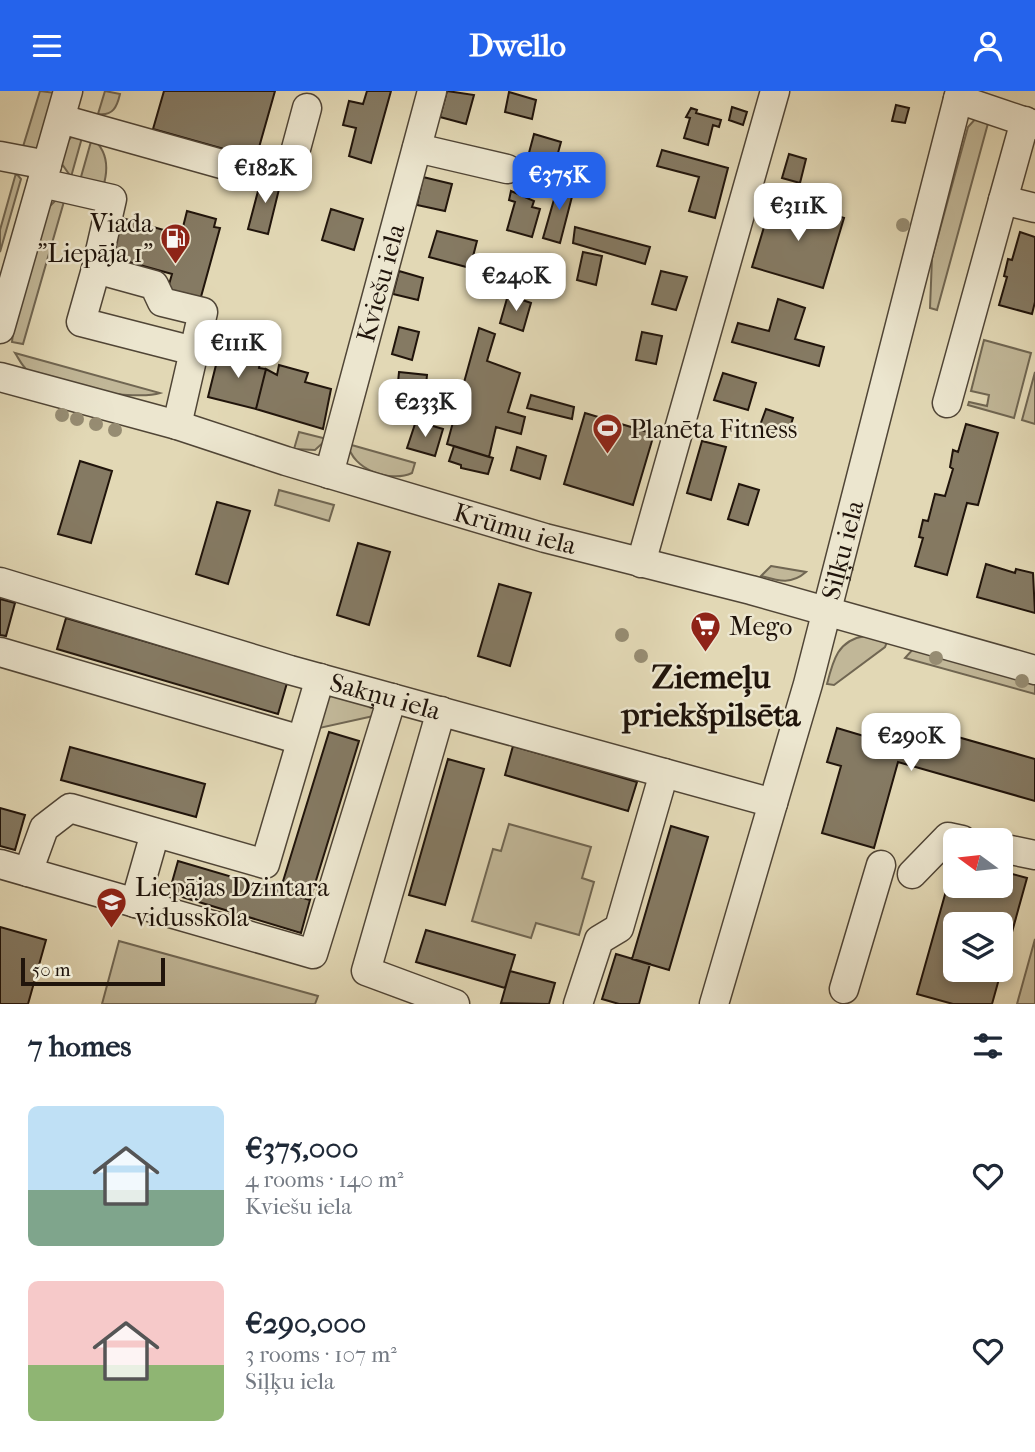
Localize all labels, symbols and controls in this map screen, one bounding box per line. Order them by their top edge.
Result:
icon: menu [28,27,66,65]
text: Dwello [469,27,566,64]
icon: person [969,27,1007,65]
pin: €182K [216,145,314,205]
pin: €375K [510,152,608,212]
text: €182K [234,154,296,181]
text: €375K [529,161,589,188]
pin: €311K [749,183,847,243]
text: €311K [770,192,826,219]
place label: Viada "Liepāja 1" [37,208,154,269]
street label: Kviešu iela [350,219,411,345]
fuel station icon: Viada "Liepāja 1" [159,221,193,265]
pin: €240K [467,253,565,313]
text: €240K [482,262,550,289]
pin: €111K [189,321,287,380]
text: €111K [210,329,266,356]
pin: €233K [376,379,474,439]
text: €233K [394,388,456,415]
sports icon: Planēta Fitness [590,412,624,456]
place label: Planēta Fitness [630,414,797,445]
street label: Krūmu iela [450,496,580,561]
street label: Siļķu iela [815,496,870,603]
supermarket icon: Mego [689,609,723,653]
place label: Mego [729,611,792,642]
district label: Ziemeļu priekšpilsēta [620,658,802,735]
street label: Sakņu iela [327,666,445,727]
pin: €290K [862,713,960,773]
text: €290K [878,722,944,749]
north arrow [943,828,1013,898]
map controls [943,828,1013,982]
place label: Liepājas Dzintara vidusskola [135,872,330,933]
school or university icon: Liepājas Dzintara vidusskola [95,885,129,929]
button: layers [943,912,1013,982]
scale bar [21,955,164,987]
text: 50 m [32,959,71,981]
icon: filters [969,1027,1007,1065]
text: 7 homes [28,1029,131,1064]
text: €375,000 [245,1131,358,1166]
icon: home [84,1134,168,1218]
icon: heart [969,1157,1007,1195]
text: 4 rooms · 140 m² [245,1166,404,1193]
text: Kviešu iela [245,1193,352,1220]
text: €290,000 [245,1306,366,1341]
icon: home [84,1309,168,1393]
icon: heart [969,1332,1007,1370]
text: 3 rooms · 107 m² [245,1341,397,1368]
text: Siļķu iela [245,1368,335,1395]

